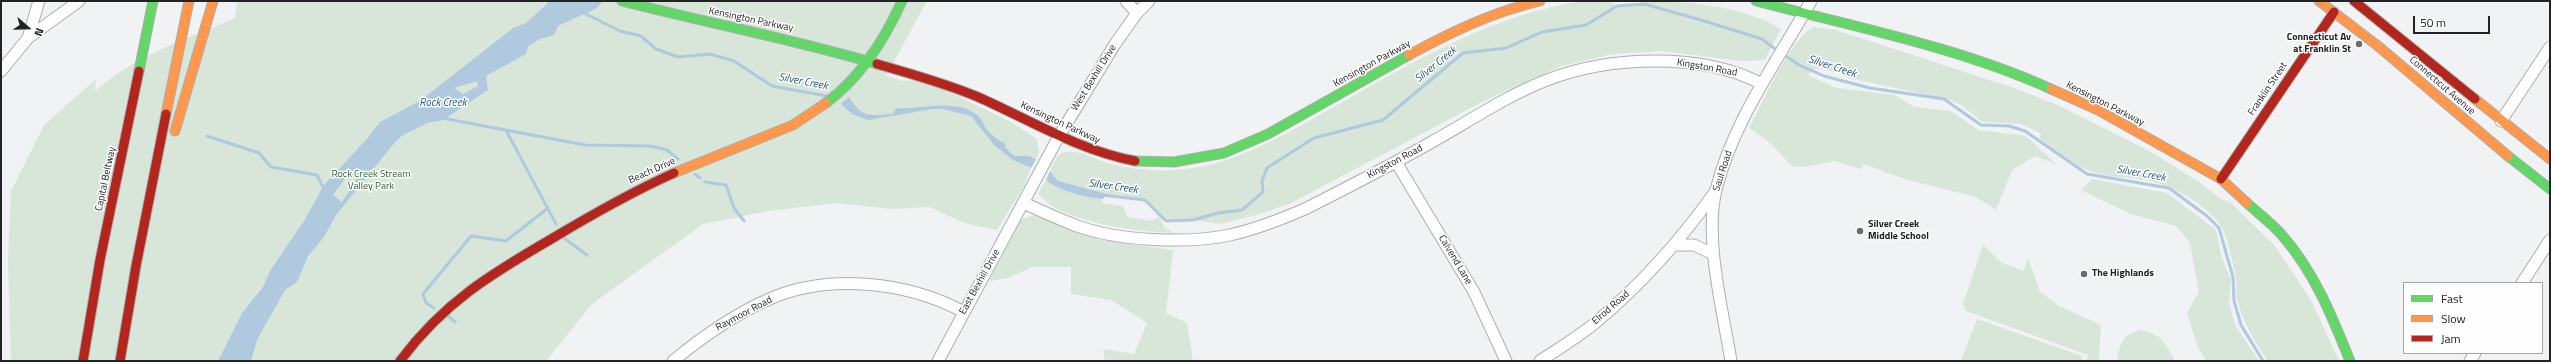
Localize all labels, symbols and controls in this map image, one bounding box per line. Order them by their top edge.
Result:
street label: Kensington Parkway [708,5,794,35]
north arrow [8,8,48,48]
scale bar [2415,8,2492,34]
text: 50 m [2420,13,2446,32]
text: N [30,26,48,38]
place label: Connecticut Av at Franklin St [2287,32,2351,56]
street label: Kensington Parkway [1331,38,1413,90]
marker: Connecticut Av at Franklin St [2354,39,2364,49]
street label: West Bexhill Drive [1069,43,1119,113]
water label: Silver Creek [1412,44,1460,86]
water label: Silver Creek [1806,53,1858,81]
street label: Connecticut Avenue [2407,54,2477,118]
street label: Kingston Road [1676,57,1738,79]
street label: Franklin Street [2246,60,2290,118]
water label: Silver Creek [777,71,829,93]
street label: Kensington Parkway [2064,79,2146,129]
water label: Rock Creek [419,96,467,110]
street label: Kensington Parkway [1018,99,1102,147]
street label: Kingston Road [1365,142,1425,182]
street label: Capital Beltway [93,146,119,212]
street label: Saul Road [1711,149,1735,193]
street label: Beach Drive [627,155,677,187]
water label: Silver Creek [2115,163,2167,185]
park label: Rock Creek Stream Valley Park [331,169,411,192]
water label: Silver Creek [1087,177,1139,197]
place label: Silver Creek Middle School [1868,219,1929,242]
marker: Silver Creek Middle School [1855,226,1865,236]
street label: Calvend Lane [1436,233,1474,287]
street label: East Bexhill Drive [957,247,1003,317]
place label: The Highlands [2092,268,2154,280]
marker: The Highlands [2079,269,2089,279]
legend [2403,282,2543,354]
street label: Elrod Road [1590,289,1632,327]
text: Fast [2441,289,2463,308]
street label: Raymoor Road [714,294,774,334]
text: Slow [2441,309,2466,328]
text: Jam [2441,329,2461,348]

